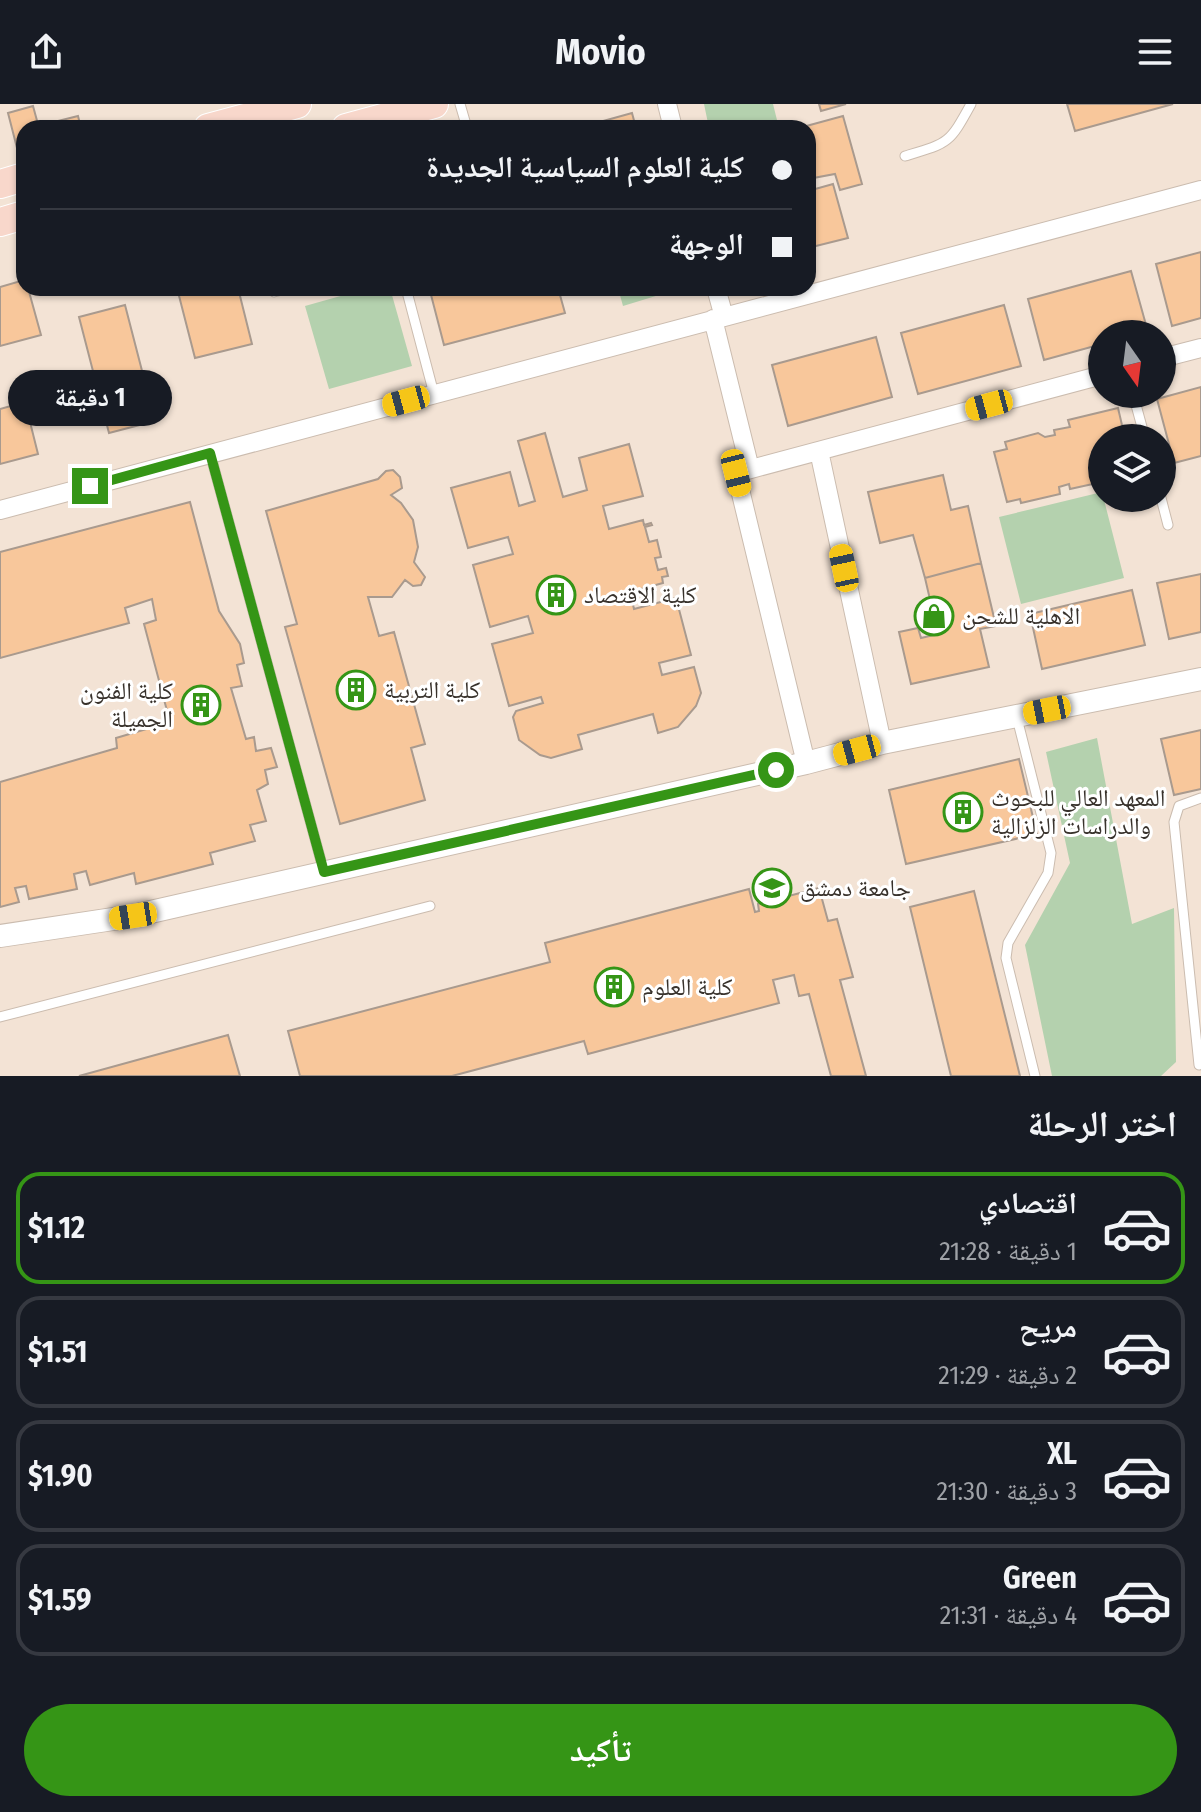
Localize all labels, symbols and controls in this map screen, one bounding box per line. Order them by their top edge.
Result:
icon: share [24,30,68,74]
text: Movio [555,30,646,74]
icon: menu [1133,30,1177,74]
text: كلية العلوم السياسية الجديدة [426,149,744,185]
text: الوجهة [669,226,744,262]
north arrow [1088,320,1176,408]
map controls [1088,320,1176,512]
callout: 1 دقيقة [8,370,172,426]
text: 1 دقيقة [54,382,126,413]
car [380,383,432,419]
car [963,387,1015,423]
button: layers [1088,424,1176,512]
car [719,447,753,499]
route end [72,468,108,504]
car [827,542,861,594]
building icon: كلية الاقتصاد [535,574,577,616]
place label: كلية الاقتصاد [584,581,697,609]
shop icon: الاهلية للشحن [913,595,955,637]
place label: الاهلية للشحن [962,602,1080,630]
building icon: كلية التربية [335,669,377,711]
place label: كلية التربية [384,676,480,704]
place label: كلية الفنون الجميلة [80,677,173,733]
building icon: كلية الفنون الجميلة [180,684,222,726]
car [1021,694,1073,726]
car [831,732,883,768]
route start [758,752,794,788]
place label: المعهد العالي للبحوث والدراسات الزلزالية [991,784,1166,840]
building icon: المعهد العالي للبحوث والدراسات الزلزالية [942,791,984,833]
school or university icon: جامعة دمشق [751,867,793,909]
place label: جامعة دمشق [800,874,911,902]
car [107,900,159,932]
building icon: كلية العلوم [593,966,635,1008]
place label: كلية العلوم [642,973,733,1003]
text: اختر الرحلة [1028,1102,1177,1146]
text: اقتصادي [979,1185,1077,1221]
icon: car [1101,1192,1173,1264]
text: $1.12 [28,1210,85,1246]
text: 1 دقيقة · 21:28 [939,1236,1077,1267]
text: مريح [1019,1309,1077,1345]
icon: car [1101,1316,1173,1388]
text: $1.51 [28,1334,88,1370]
text: 2 دقيقة · 21:29 [938,1360,1077,1391]
text: XL [1047,1436,1077,1472]
icon: car [1101,1440,1173,1512]
text: $1.90 [28,1458,93,1494]
text: 3 دقيقة · 21:30 [937,1476,1077,1507]
text: Green [1003,1560,1077,1596]
icon: car [1101,1564,1173,1636]
text: $1.59 [28,1582,92,1618]
text: 4 دقيقة · 21:31 [940,1600,1077,1631]
button: تأكيد [24,1704,1177,1796]

